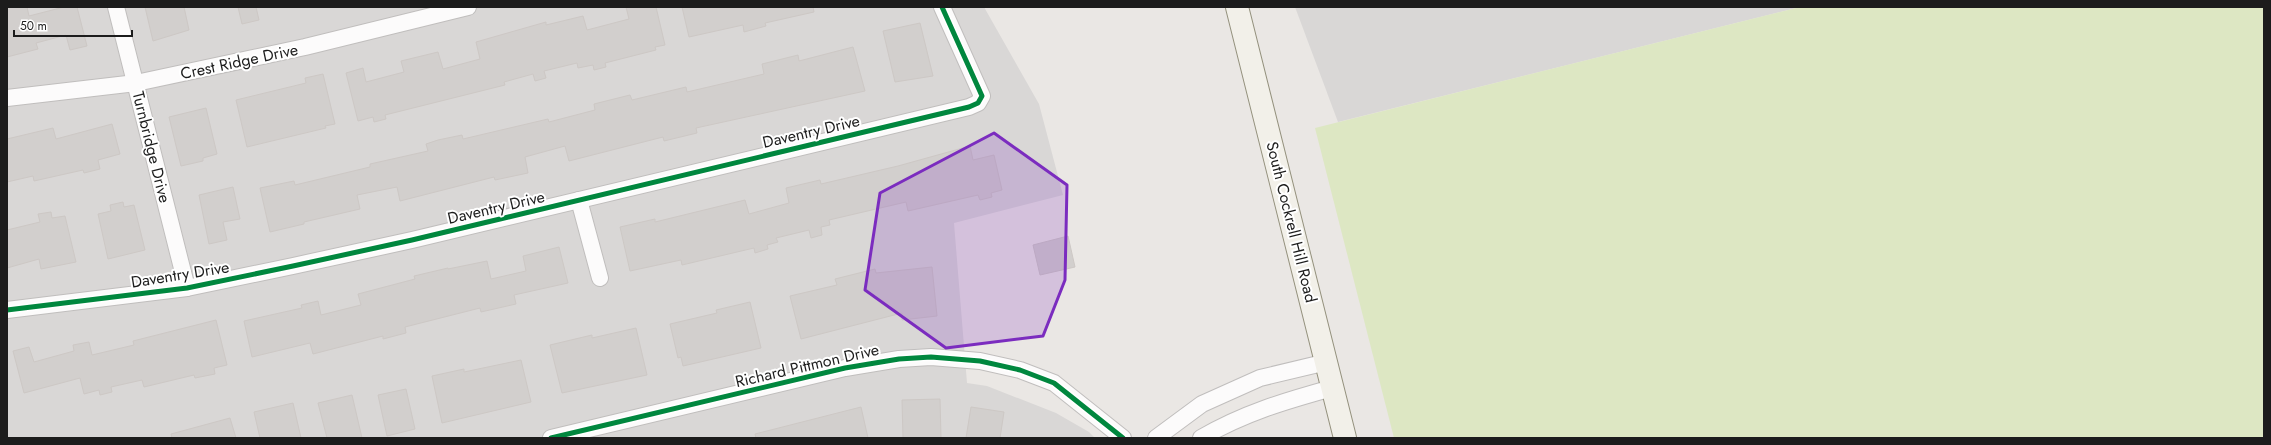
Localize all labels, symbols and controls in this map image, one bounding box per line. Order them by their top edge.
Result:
scale bar [14,12,132,38]
text: 50 m [20,17,47,35]
street label: Crest Ridge Drive [178,38,300,85]
street label: Turnbridge Drive [127,89,176,205]
street label: Daventry Drive [760,109,862,154]
street label: South Cockrell Hill Road [1260,139,1323,305]
street label: Daventry Drive [445,185,547,230]
street label: Daventry Drive [129,255,231,294]
street label: Richard Pittmon Drive [733,338,881,393]

